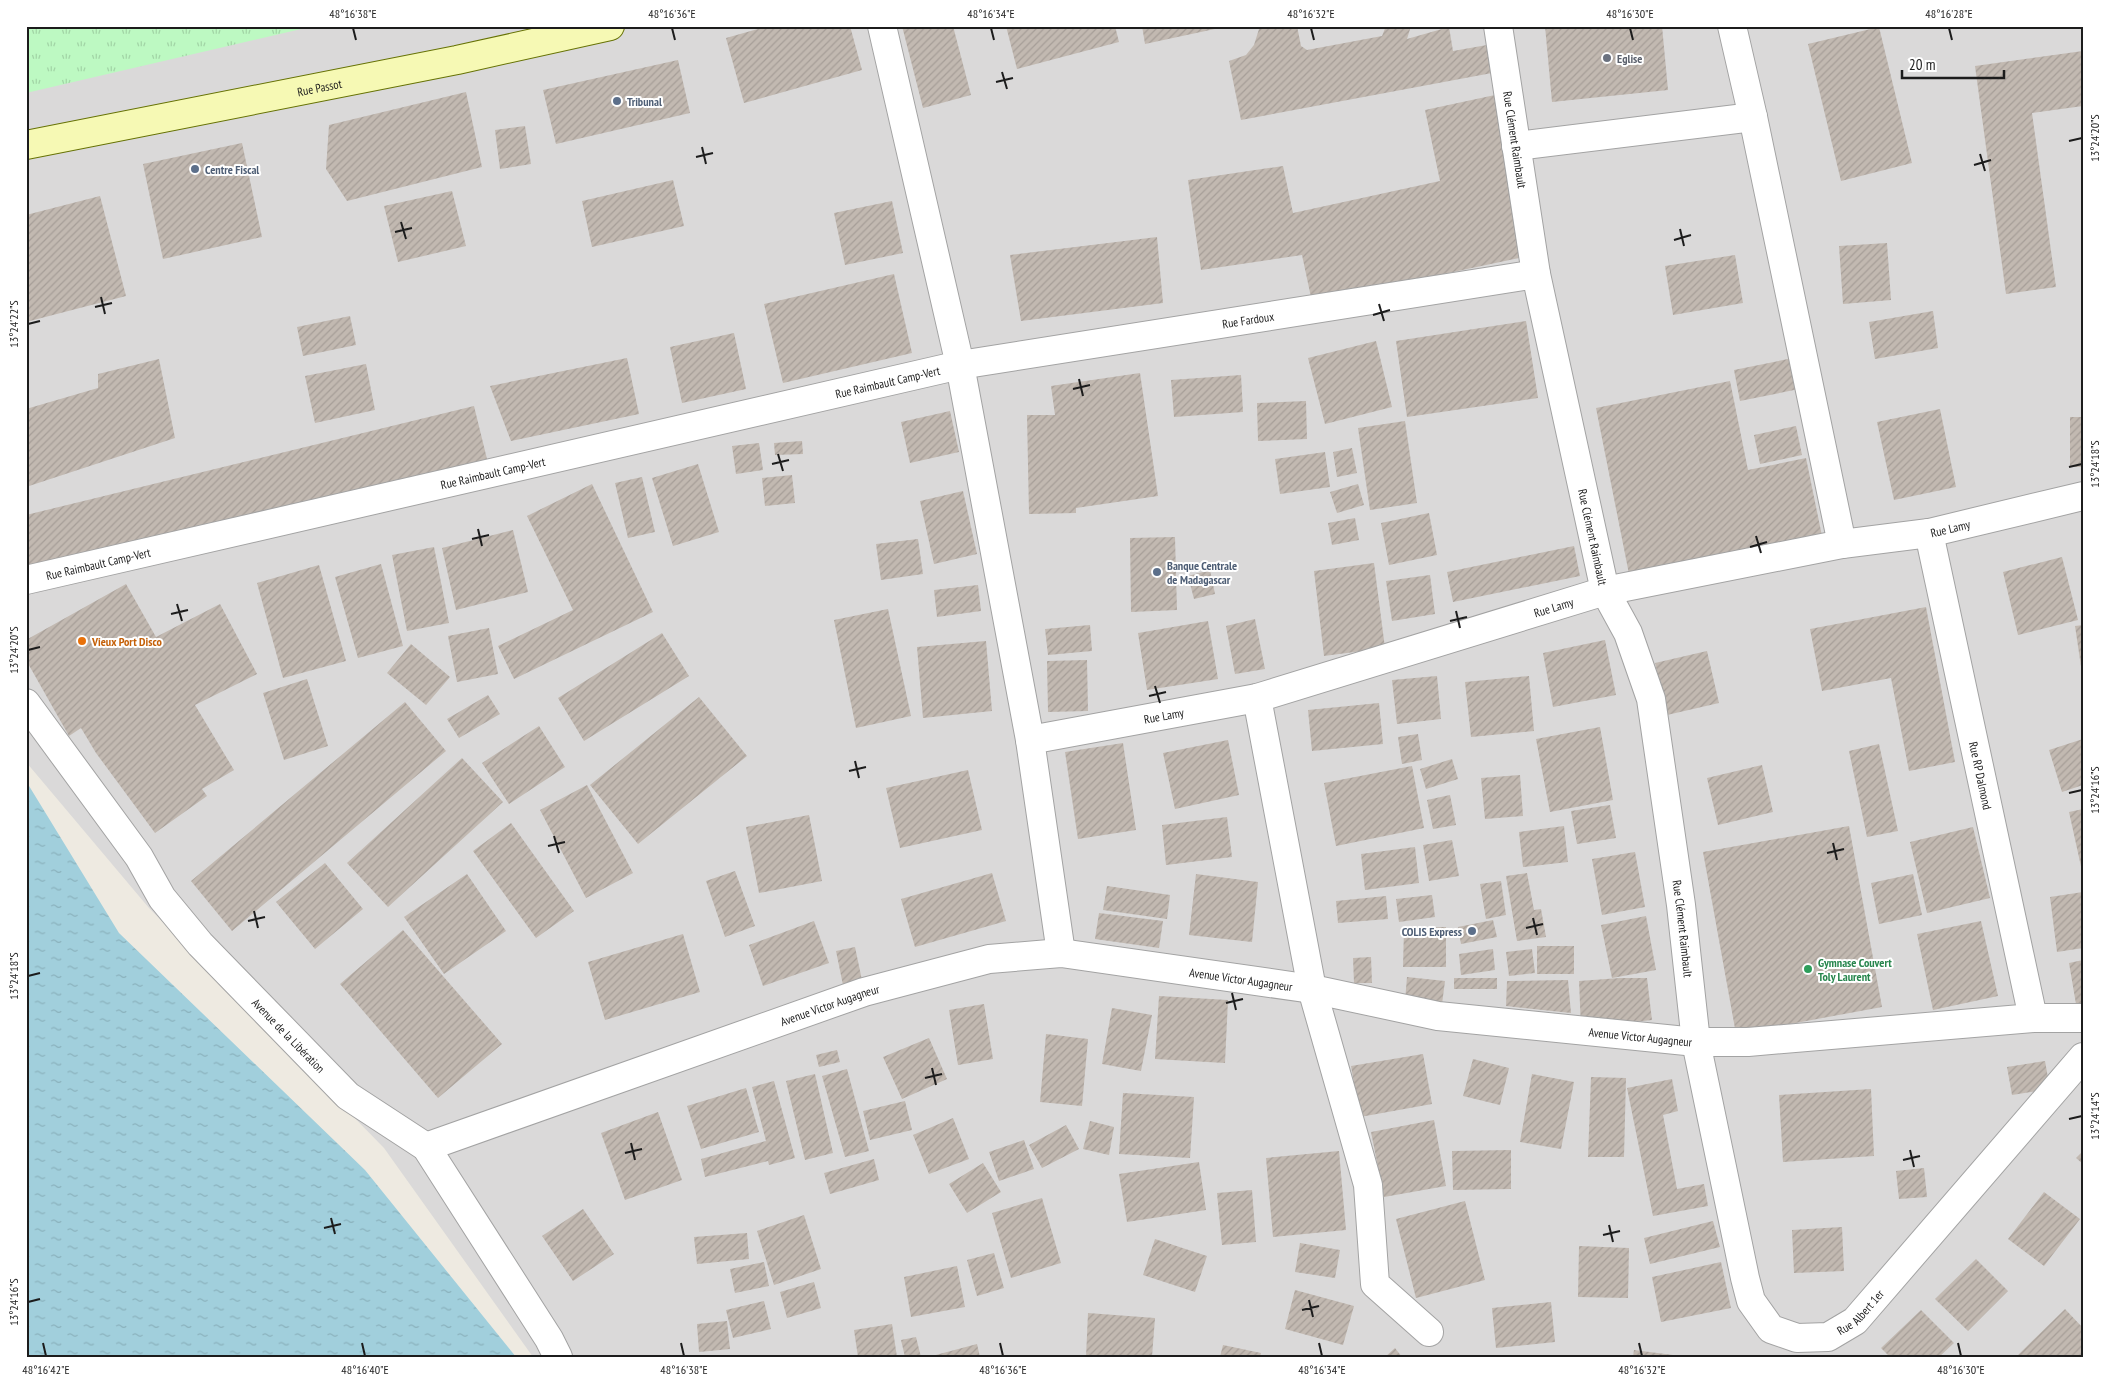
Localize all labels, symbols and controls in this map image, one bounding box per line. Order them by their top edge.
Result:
text: 48°16'38"E [329,6,377,21]
text: 48°16'36"E [648,6,696,21]
text: 48°16'34"E [967,6,1015,21]
text: 48°16'32"E [1287,6,1335,21]
text: 48°16'30"E [1606,6,1654,21]
text: 48°16'28"E [1925,6,1973,21]
scale bar [1902,48,2004,80]
place label: Eglise [1617,51,1642,66]
marker: Eglise [1601,52,1613,64]
text: 20 m [1909,55,1935,74]
street label: Rue Passot [296,75,344,99]
street label: Rue Clément Raimbault [1501,90,1530,190]
place label: Tribunal [627,94,662,109]
marker: Tribunal [611,95,623,107]
text: 13°24'20"S [2087,114,2102,162]
place label: Centre Fiscal [205,162,259,177]
marker: Centre Fiscal [189,163,201,175]
text: 13°24'22"S [6,300,21,348]
street label: Rue Fardoux [1221,308,1275,331]
street label: Rue Raimbault Camp-Vert [834,362,942,401]
text: 13°24'18"S [2087,440,2102,488]
street label: Rue Raimbault Camp-Vert [439,453,547,492]
street label: Rue Clément Raimbault [1575,487,1611,587]
street label: Rue Lamy [1929,516,1972,540]
street label: Rue Raimbault Camp-Vert [44,544,153,583]
place label: Banque Centrale de Madagascar [1167,558,1237,587]
marker: Banque Centrale de Madagascar [1151,566,1163,578]
street label: Rue Lamy [1532,594,1575,620]
text: 13°24'20"S [6,626,21,674]
place label: Vieux Port Disco [91,634,162,649]
marker: Vieux Port Disco [76,635,88,647]
street label: Rue Lamy [1142,704,1185,726]
street label: Rue RP Dalmond [1966,740,1996,811]
text: 13°24'16"S [2087,766,2102,814]
street label: Rue Clément Raimbault [1670,879,1696,979]
place label: COLIS Express [1402,924,1462,939]
marker: COLIS Express [1466,925,1478,937]
text: 13°24'18"S [6,952,21,1000]
place label: Gymnase Couvert Toly Laurent [1818,955,1892,984]
marker: Gymnase Couvert Toly Laurent [1802,963,1814,975]
street label: Avenue Victor Augagneur [1189,964,1294,994]
street label: Avenue Victor Augagneur [778,981,881,1029]
street label: Avenue de la Libération [249,995,328,1076]
street label: Avenue Victor Augagneur [1588,1024,1694,1049]
text: 13°24'14"S [2087,1092,2102,1140]
text: 13°24'16"S [6,1278,21,1326]
street label: Rue Albert 1er [1834,1285,1887,1338]
text: 48°16'42"E [22,1362,70,1377]
text: 48°16'40"E [341,1362,389,1377]
text: 48°16'38"E [660,1362,708,1377]
text: 48°16'36"E [979,1362,1027,1377]
text: 48°16'34"E [1298,1362,1346,1377]
text: 48°16'32"E [1618,1362,1666,1377]
text: 48°16'30"E [1937,1362,1985,1377]

